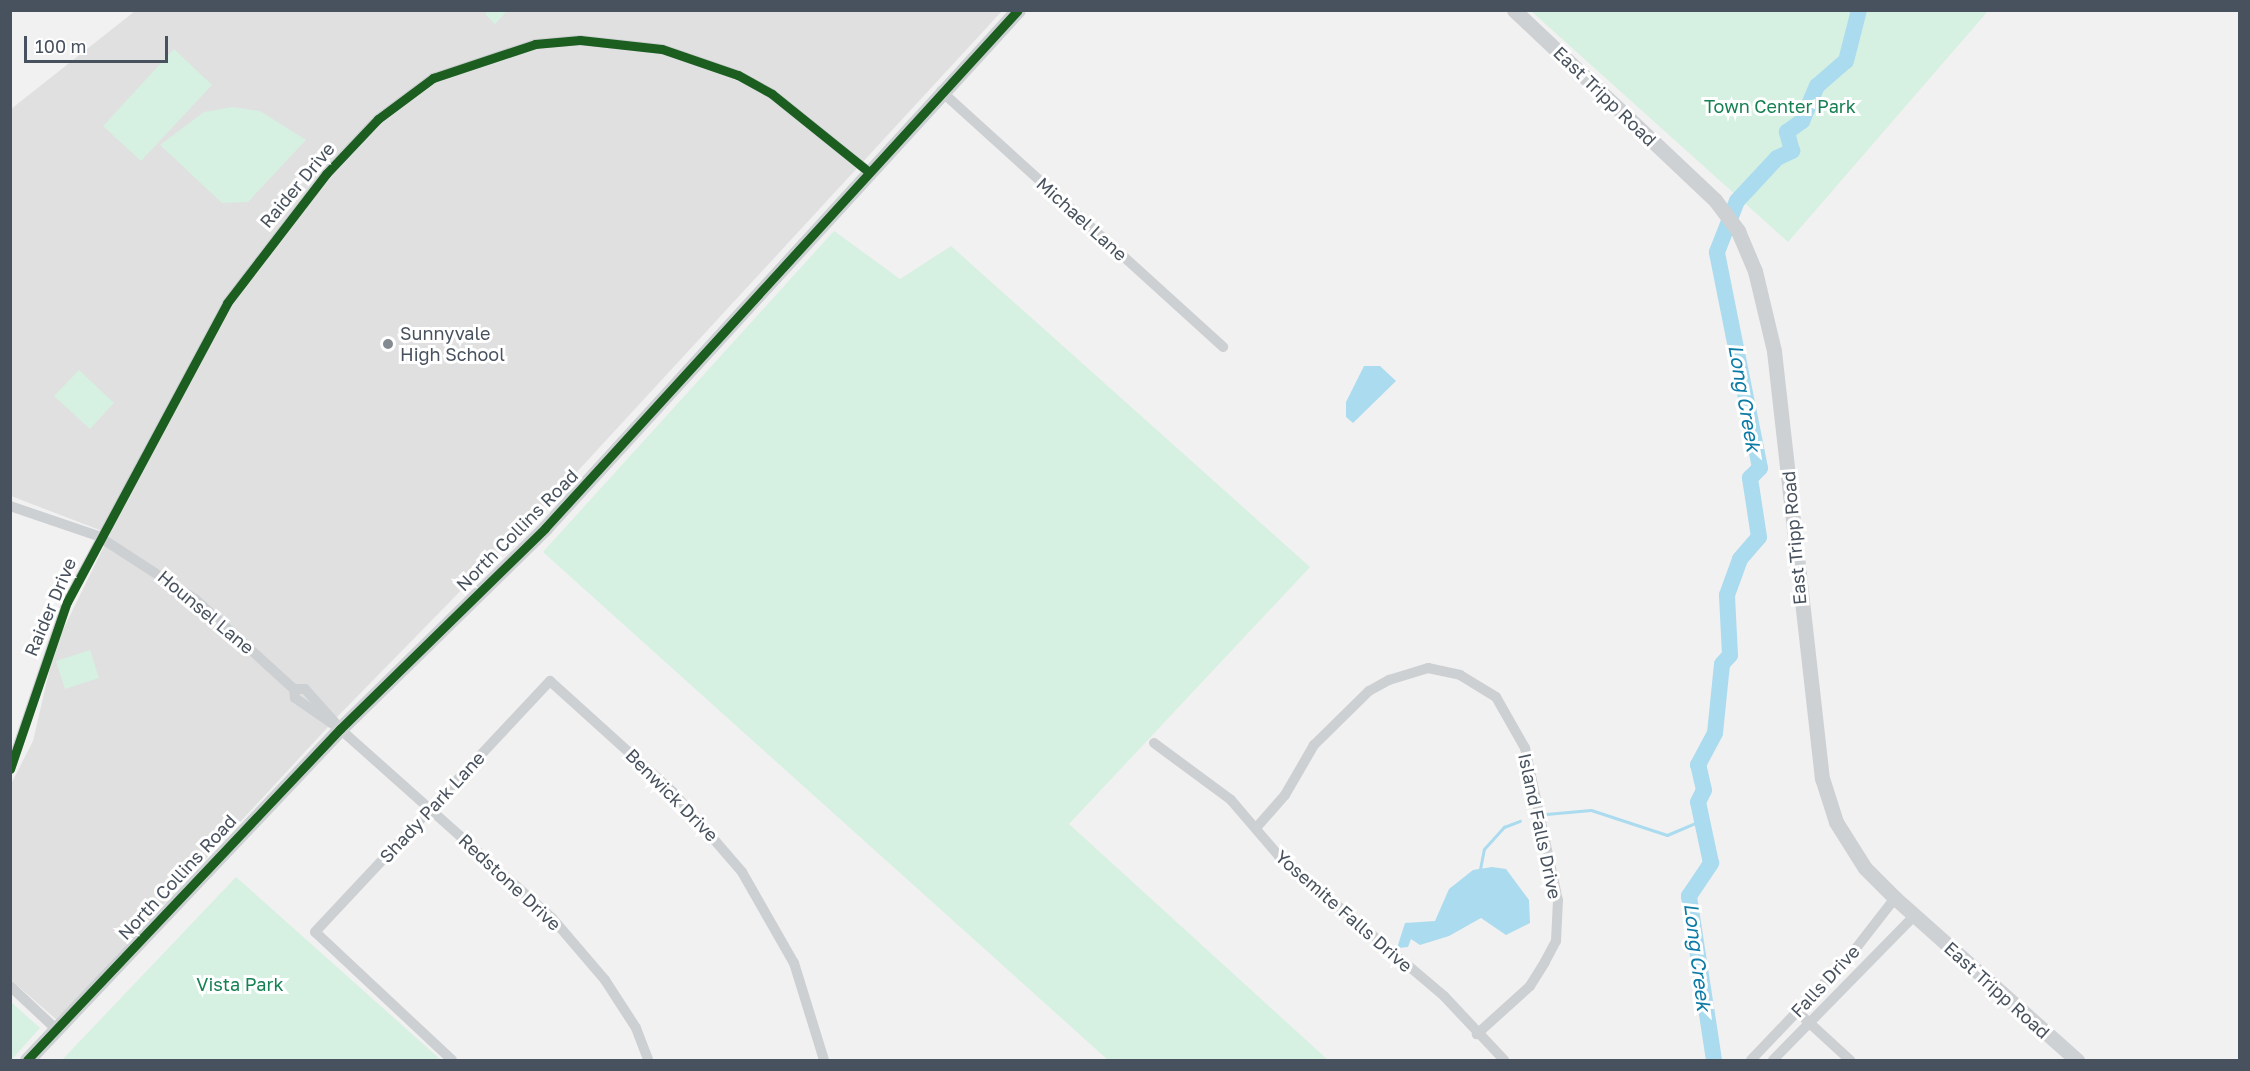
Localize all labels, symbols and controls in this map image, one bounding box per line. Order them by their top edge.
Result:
scale bar [27,24,171,62]
text: 100 m [35,35,86,57]
street label: East Tripp Road [1549,42,1661,150]
park label: Town Center Park [1704,95,1856,117]
street label: Raider Drive [255,138,339,232]
street label: Michael Lane [1032,173,1132,265]
place label: Sunnyvale High School [400,323,505,366]
marker: Sunnyvale High School [381,337,395,351]
water label: Long Creek [1724,342,1766,454]
street label: North Collins Road [452,465,582,595]
street label: East Tripp Road [1777,470,1811,606]
street label: Raider Drive [20,555,80,659]
street label: Hounsel Lane [154,566,258,658]
street label: Benwick Drive [621,744,723,846]
street label: Shady Park Lane [375,747,489,867]
street label: Island Falls Drive [1514,751,1566,901]
street label: North Collins Road [113,810,241,944]
street label: Redstone Drive [454,829,566,935]
street label: Yosemite Falls Drive [1271,846,1417,976]
water label: Long Creek [1679,902,1717,1012]
street label: East Tripp Road [1940,937,2054,1043]
street label: Falls Drive [1786,940,1864,1022]
park label: Vista Park [196,973,284,995]

